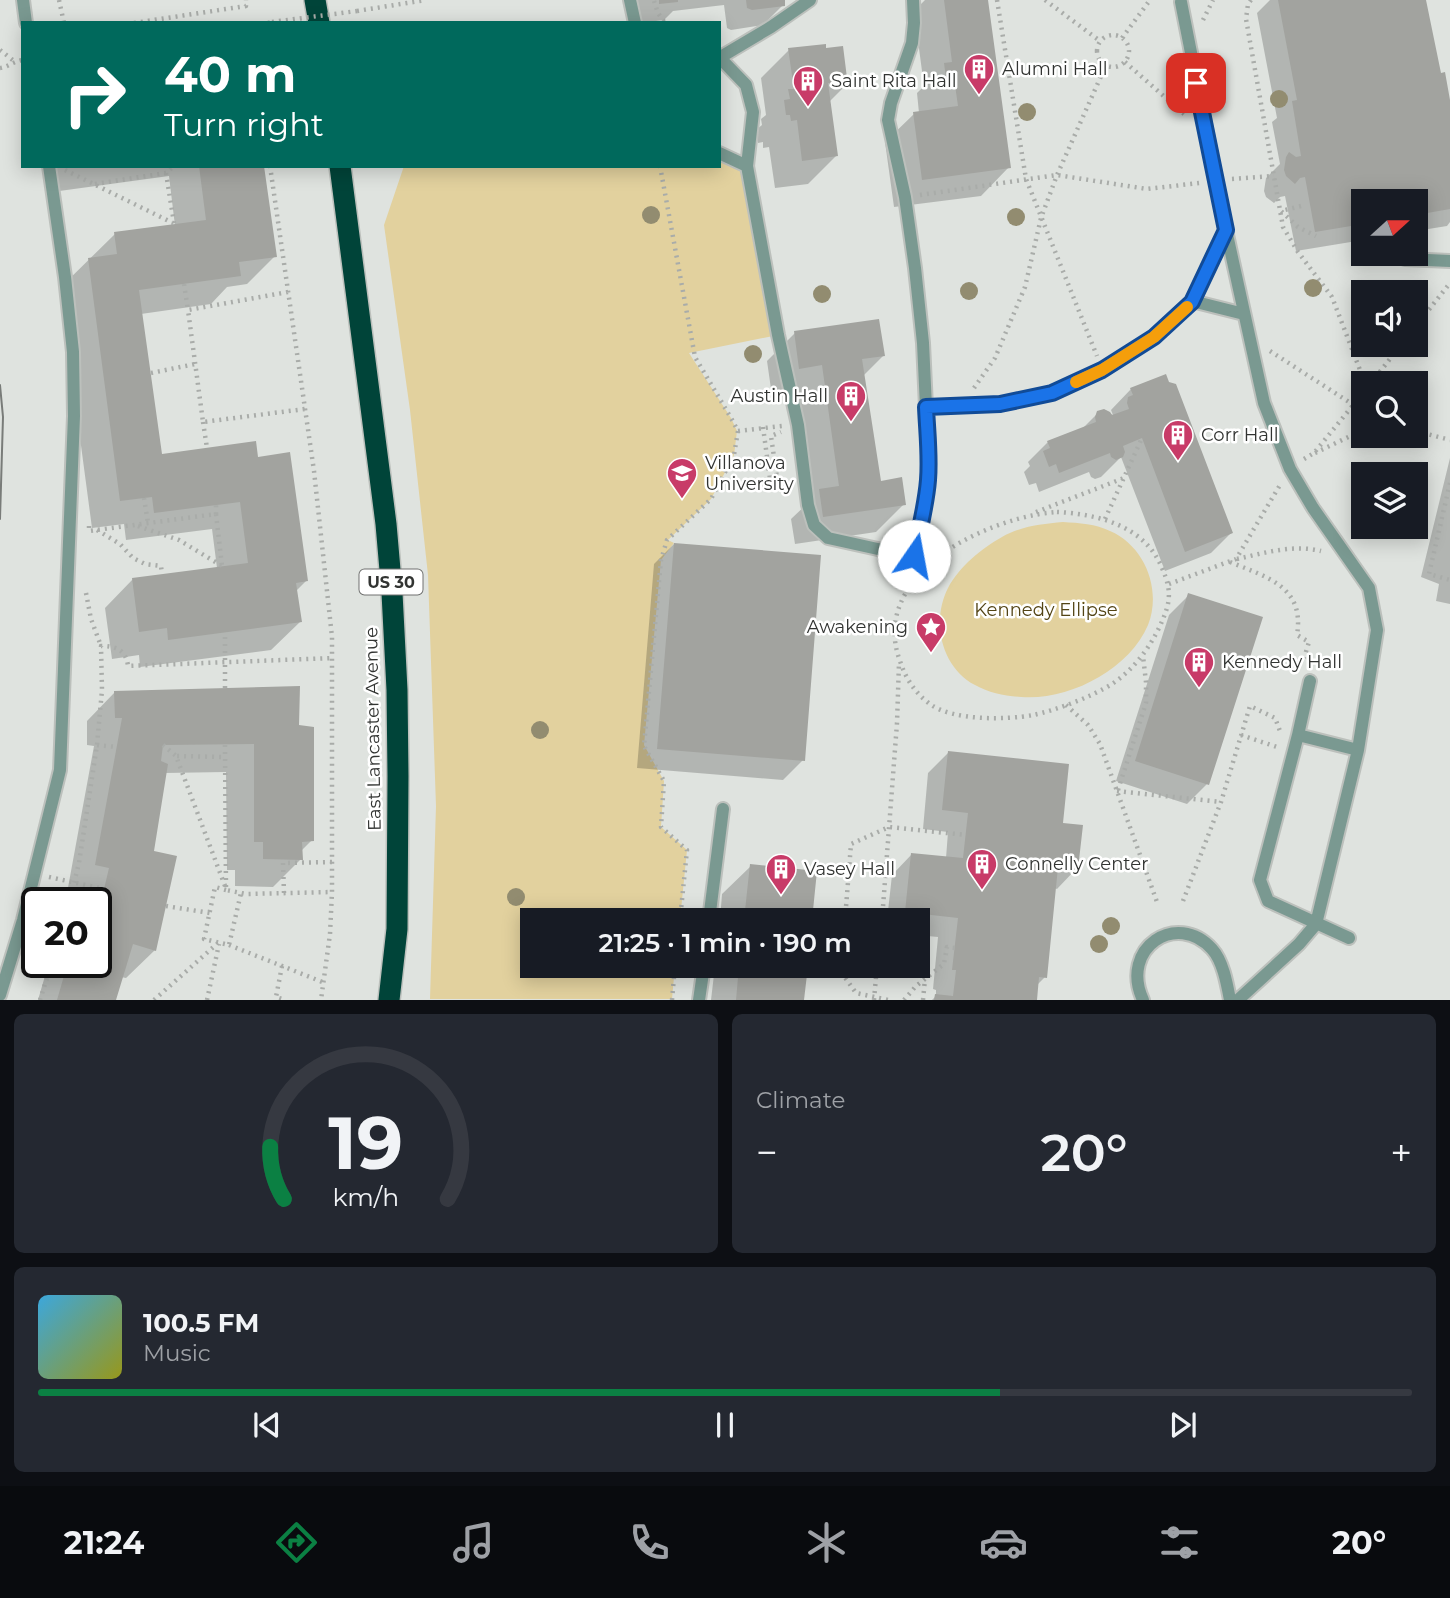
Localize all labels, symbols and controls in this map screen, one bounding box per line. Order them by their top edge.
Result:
text: 40 m [164,45,296,104]
icon: right [49,49,140,140]
building icon: Alumni Hall [962,52,996,96]
pin [1166,53,1226,113]
place label: Alumni Hall [1002,58,1108,80]
building icon: Saint Rita Hall [791,64,825,108]
icon: arrive [1177,64,1215,102]
place label: Saint Rita Hall [831,70,957,92]
text: Turn right [164,105,324,144]
north arrow [1351,189,1428,266]
map controls [1351,189,1428,539]
button: sound [1351,280,1428,357]
button: search [1351,371,1428,448]
building icon: Austin Hall [834,379,868,423]
place label: Austin Hall [730,385,828,407]
building icon: Corr Hall [1161,418,1195,462]
place label: Corr Hall [1201,424,1279,446]
place label: Villanova University [705,452,794,495]
school or university icon: Villanova University [665,456,699,500]
button: layers [1351,462,1428,539]
position arrow [877,519,951,593]
road number: US 30 [360,569,422,594]
park label: Kennedy Ellipse [974,599,1118,621]
place icon: Awakening [914,610,948,654]
place label: Awakening [807,616,908,638]
street label: East Lancaster Avenue [360,627,386,831]
building icon: Kennedy Hall [1182,645,1216,689]
place label: Kennedy Hall [1222,651,1342,673]
building icon: Connelly Center [965,847,999,891]
building icon: Vasey Hall [764,852,798,896]
place label: Connelly Center [1005,853,1148,875]
place label: Vasey Hall [804,858,895,880]
speed limit sign: 20 [21,887,112,978]
text: 21:25 · 1 min · 190 m [598,927,852,959]
text: Climate [756,1086,845,1114]
text: 19 [329,1100,403,1188]
text: 20° [1040,1121,1128,1184]
text: − [756,1129,778,1176]
text: + [1390,1129,1412,1176]
text: km/h [333,1182,399,1212]
text: 100.5 FM [143,1307,259,1339]
text: Music [143,1339,211,1367]
icon: previous [248,1406,286,1444]
icon: pause [706,1406,744,1444]
icon: next [1164,1406,1202,1444]
icon: directions [272,1518,321,1567]
icon: music [449,1518,498,1567]
icon: phone [625,1518,674,1567]
icon: climate [802,1518,851,1567]
icon: car [979,1518,1028,1567]
icon: filters [1155,1518,1204,1567]
text: 21:24 [64,1523,144,1562]
text: 20° [1332,1523,1386,1562]

